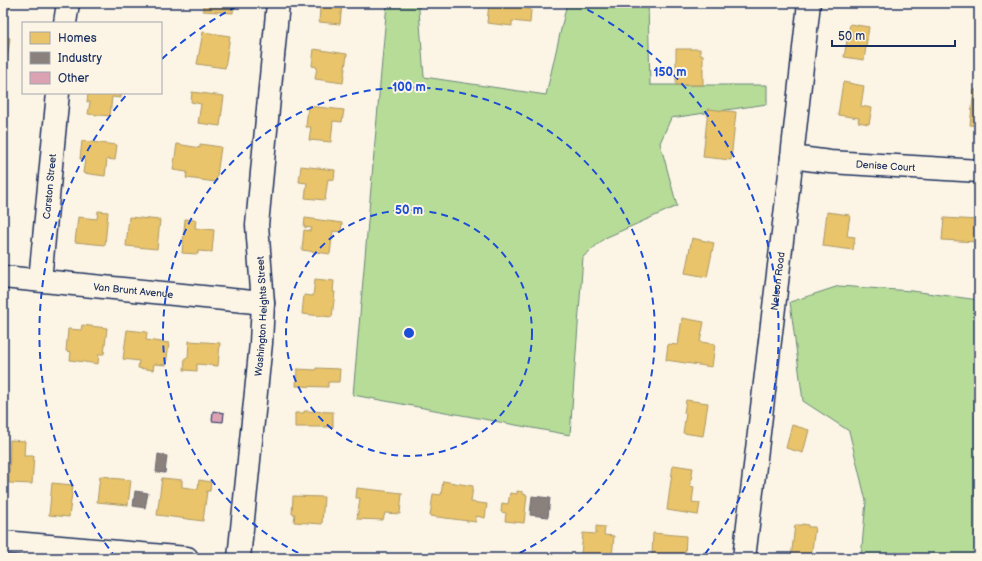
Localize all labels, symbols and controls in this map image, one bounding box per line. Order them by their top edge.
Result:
legend [22,22,162,94]
scale bar [832,22,955,48]
text: 50 m [838,29,865,44]
text: Homes [58,31,97,46]
text: Industry [58,51,103,66]
text: 150 m [654,65,686,80]
text: Other [58,71,90,86]
text: 100 m [392,80,426,95]
street label: Carston Street [41,153,59,220]
street label: Denise Court [855,159,916,174]
text: 50 m [395,203,423,218]
street label: Nelson Road [769,251,788,311]
street label: Washington Heights Street [253,256,270,377]
street label: Van Brunt Avenue [93,281,174,301]
centre of rings [402,326,416,340]

